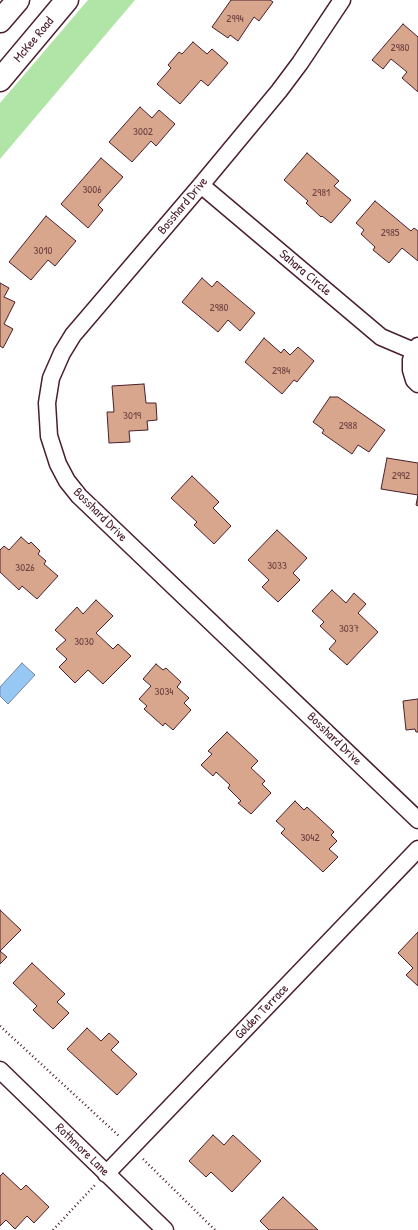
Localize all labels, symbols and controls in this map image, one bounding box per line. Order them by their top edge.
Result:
house number: 2994 [226,12,244,26]
street label: McKee Road [11,14,57,66]
house number: 2980 [391,41,409,55]
house number: 3002 [133,125,153,139]
street label: Bosshard Drive [155,174,211,238]
house number: 3006 [82,183,102,197]
house number: 2981 [312,186,330,200]
house number: 2985 [381,226,399,240]
house number: 3010 [34,244,52,258]
street label: Sahara Circle [276,247,334,299]
house number: 2980 [210,301,228,315]
house number: 2984 [272,364,290,378]
house number: 3019 [123,409,141,423]
house number: 2988 [339,419,357,433]
house number: 2992 [392,469,410,483]
street label: Bosshard Drive [70,485,130,545]
house number: 3033 [267,559,287,573]
house number: 3026 [15,561,35,575]
house number: 3037 [339,622,359,636]
house number: 3030 [74,635,94,649]
house number: 3034 [155,685,173,699]
street label: Bosshard Drive [303,709,365,769]
house number: 3042 [300,831,320,845]
street label: Golden Terrace [232,981,292,1043]
street label: Rothmore Lane [52,1120,112,1180]

